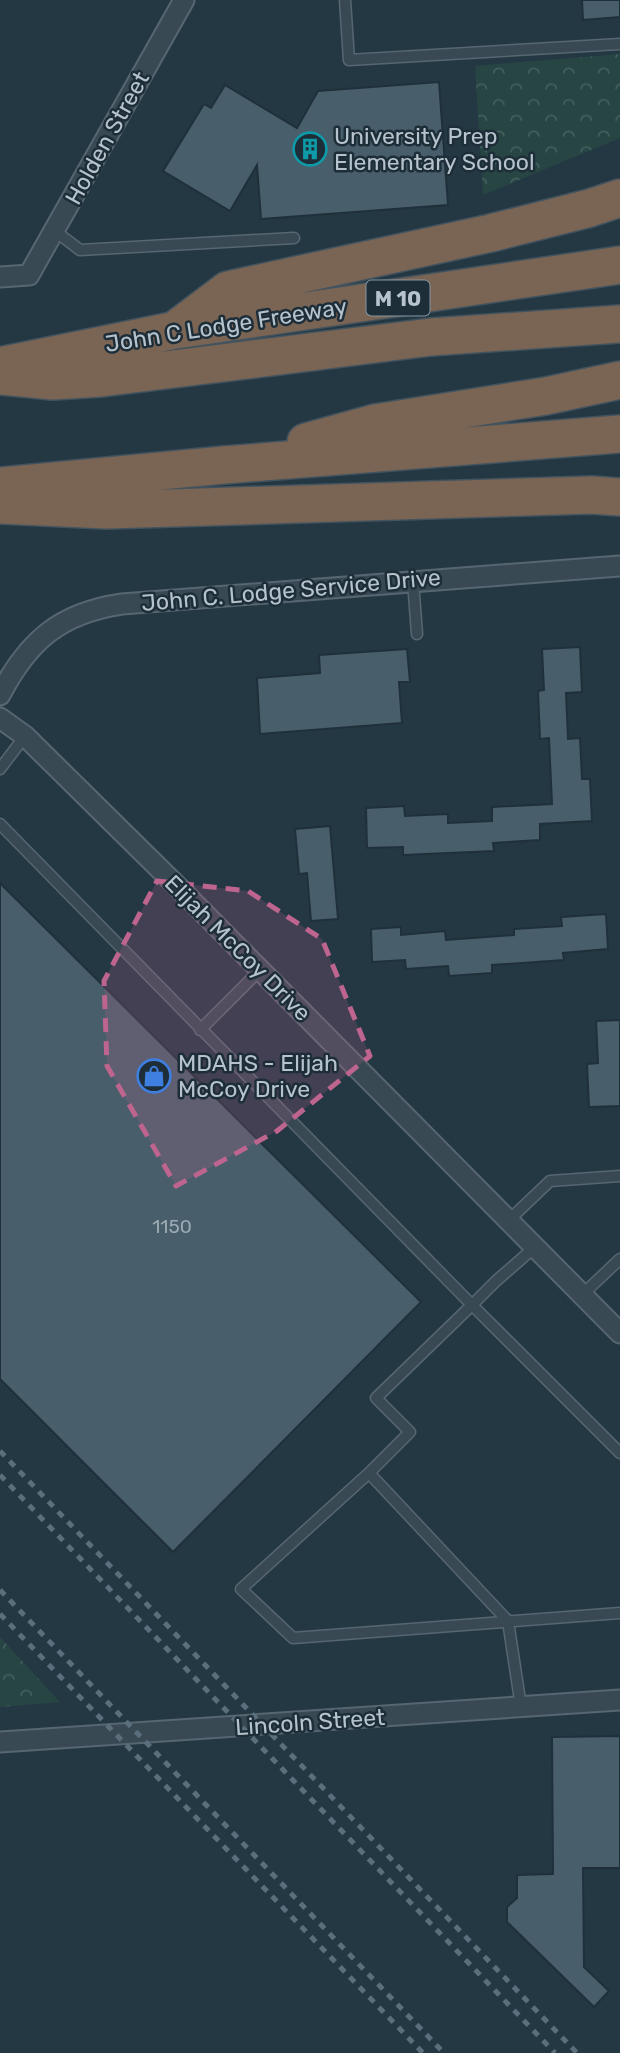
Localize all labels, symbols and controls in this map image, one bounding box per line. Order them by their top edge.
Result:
street label: Holden Street [59,67,155,209]
place label: University Prep Elementary School [334,122,535,176]
building icon: University Prep Elementary School [291,130,329,168]
road number: M 10 [366,280,430,316]
street label: John C Lodge Freeway [103,292,349,358]
street label: John C. Lodge Service Drive [140,563,442,617]
street label: Elijah McCoy Drive [159,869,317,1027]
place label: MDAHS - Elijah McCoy Drive [178,1049,338,1103]
shop icon: MDAHS - Elijah McCoy Drive [135,1057,173,1095]
house number: 1150 [152,1215,192,1238]
street label: Lincoln Street [234,1703,386,1741]

